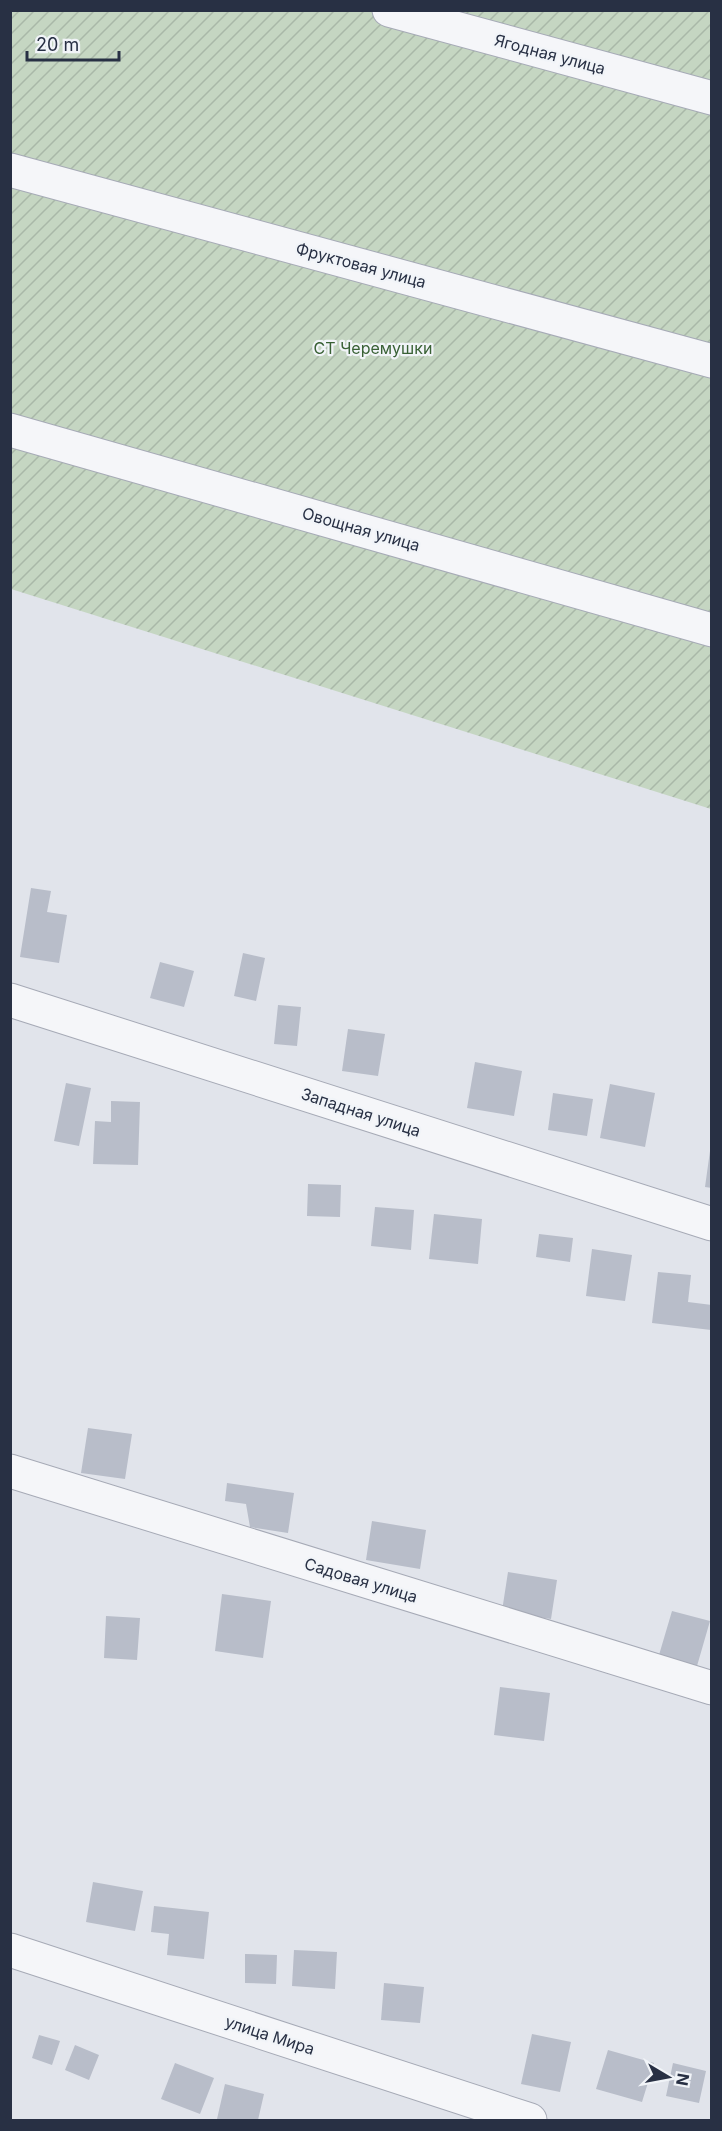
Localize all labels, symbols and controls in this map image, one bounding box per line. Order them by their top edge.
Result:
scale bar [27,24,118,62]
street label: Ягодная улица [492,30,608,78]
text: 20 m [36,34,79,55]
street label: Фруктовая улица [294,238,428,292]
park label: СТ Черемушки [314,338,432,358]
street label: Овощная улица [300,503,422,555]
street label: Западная улица [299,1083,423,1141]
street label: Садовая улица [302,1553,420,1607]
street label: улица Мира [223,2011,317,2059]
north arrow [638,2047,698,2107]
text: N [672,2072,694,2087]

